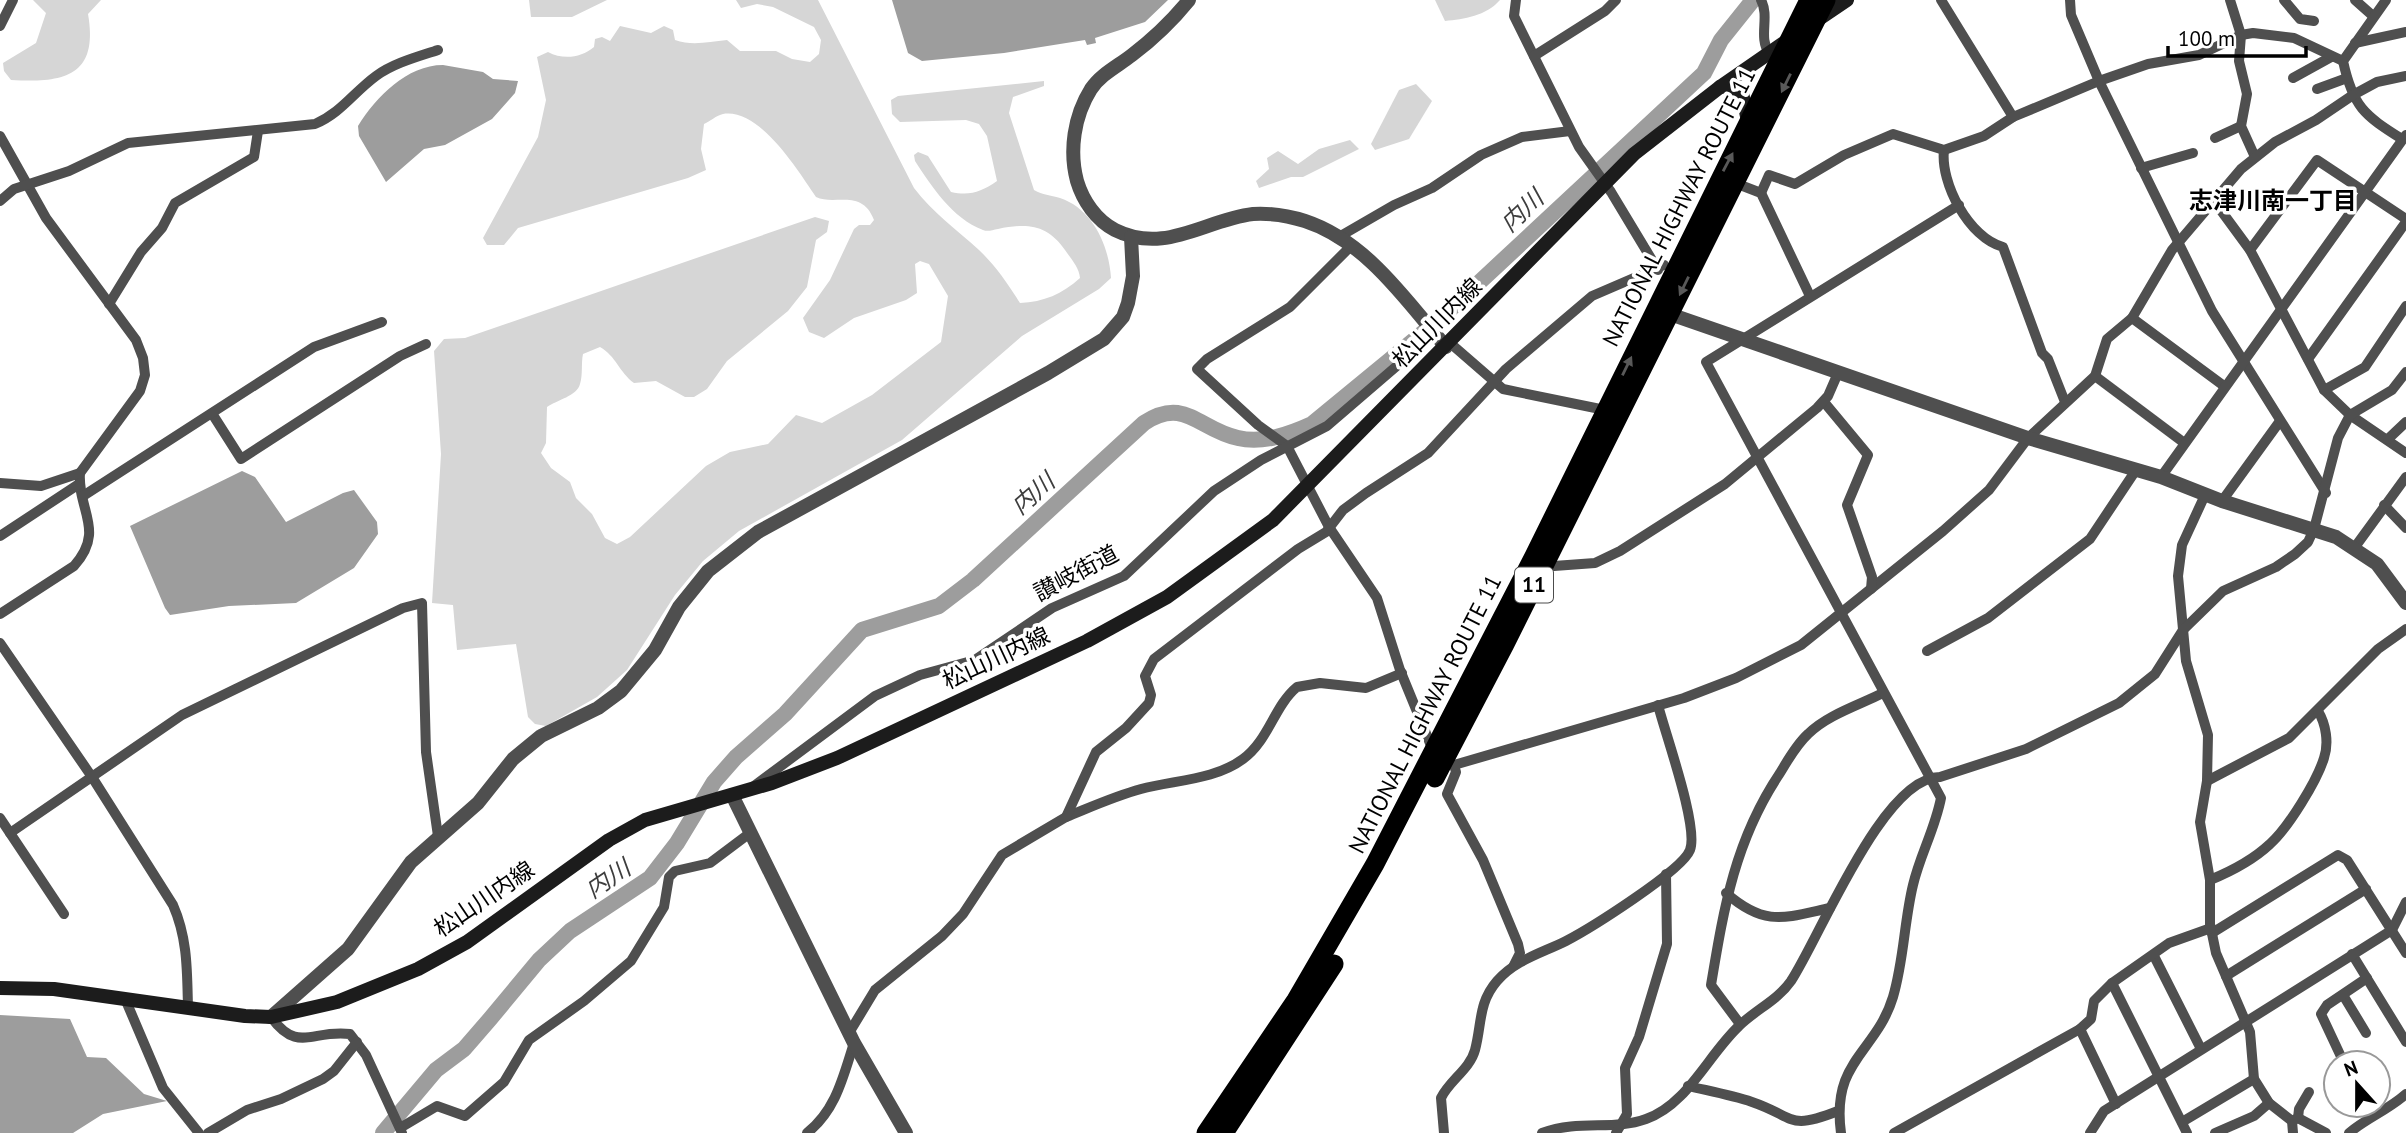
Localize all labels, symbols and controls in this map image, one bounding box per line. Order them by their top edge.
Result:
scale bar [2168,14,2306,58]
text: 100 m [2178,25,2235,52]
street label: NATIONAL HIGHWAY ROUTE 11 [1596,63,1762,351]
one-way arrow [1780,73,1791,93]
one-way arrow [1721,151,1733,171]
water label: 内川 [1494,181,1552,238]
district label: 志津川南一丁目 [2189,185,2357,216]
street label: 松山川内線 [1386,272,1488,374]
one-way arrow [1679,276,1690,296]
one-way arrow [1621,356,1633,376]
water label: 内川 [1004,464,1063,521]
street label: 讃岐街道 [1028,538,1123,607]
road number: 11 [1515,568,1553,602]
street label: NATIONAL HIGHWAY ROUTE 11 [1342,570,1508,858]
street label: 松山川内線 [938,620,1054,695]
water label: 内川 [579,851,639,905]
street label: 松山川内線 [428,854,539,943]
north arrow [2322,1049,2392,1119]
text: N [2341,1055,2361,1082]

